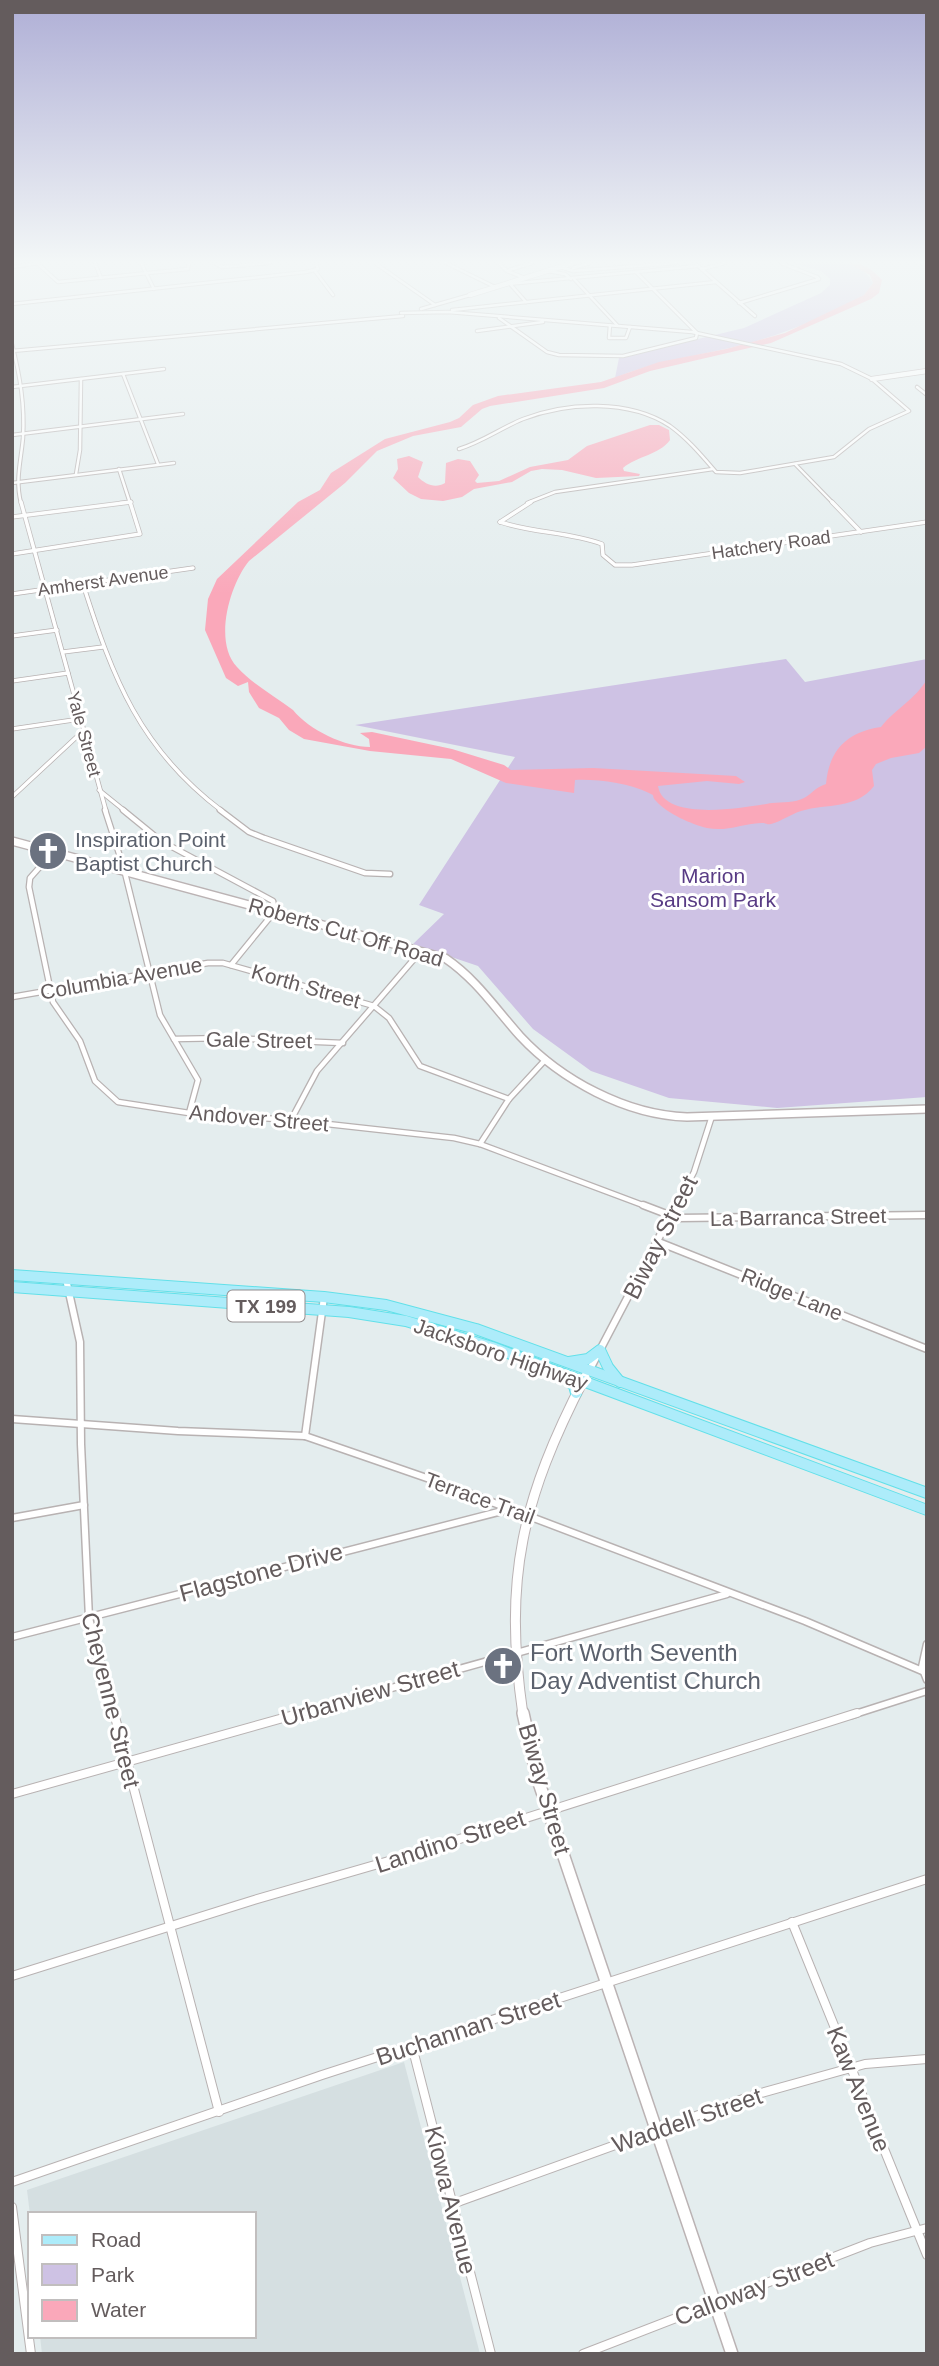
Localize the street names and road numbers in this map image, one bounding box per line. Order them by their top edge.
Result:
street label: Hatchery Road [710,527,832,563]
street label: Amherst Avenue [36,562,170,600]
street label: Yale Street [63,689,105,779]
street label: Roberts Cut Off Road [246,893,446,971]
street label: Columbia Avenue [38,952,204,1004]
street label: Korth Street [249,960,363,1013]
street label: Gale Street [206,1028,312,1052]
street label: Andover Street [188,1100,330,1136]
street label: Biway Street [617,1171,703,1303]
street label: La Barranca Street [710,1204,886,1230]
street label: Ridge Lane [738,1263,846,1325]
road number: TX 199 [228,1290,304,1322]
street label: Jacksboro Highway [411,1313,591,1395]
street label: Terrace Trail [422,1467,538,1529]
street label: Flagstone Drive [176,1537,346,1607]
street label: Cheyenne Street [76,1609,146,1791]
street label: Urbanview Street [278,1655,463,1731]
street label: Biway Street [513,1721,577,1858]
street label: Landino Street [372,1804,529,1878]
street label: Buchannan Street [372,1985,564,2071]
street label: Kaw Avenue [822,2022,896,2156]
street label: Waddell Street [609,2082,766,2158]
street label: Kiowa Avenue [420,2123,482,2277]
street label: Calloway Street [671,2245,838,2331]

